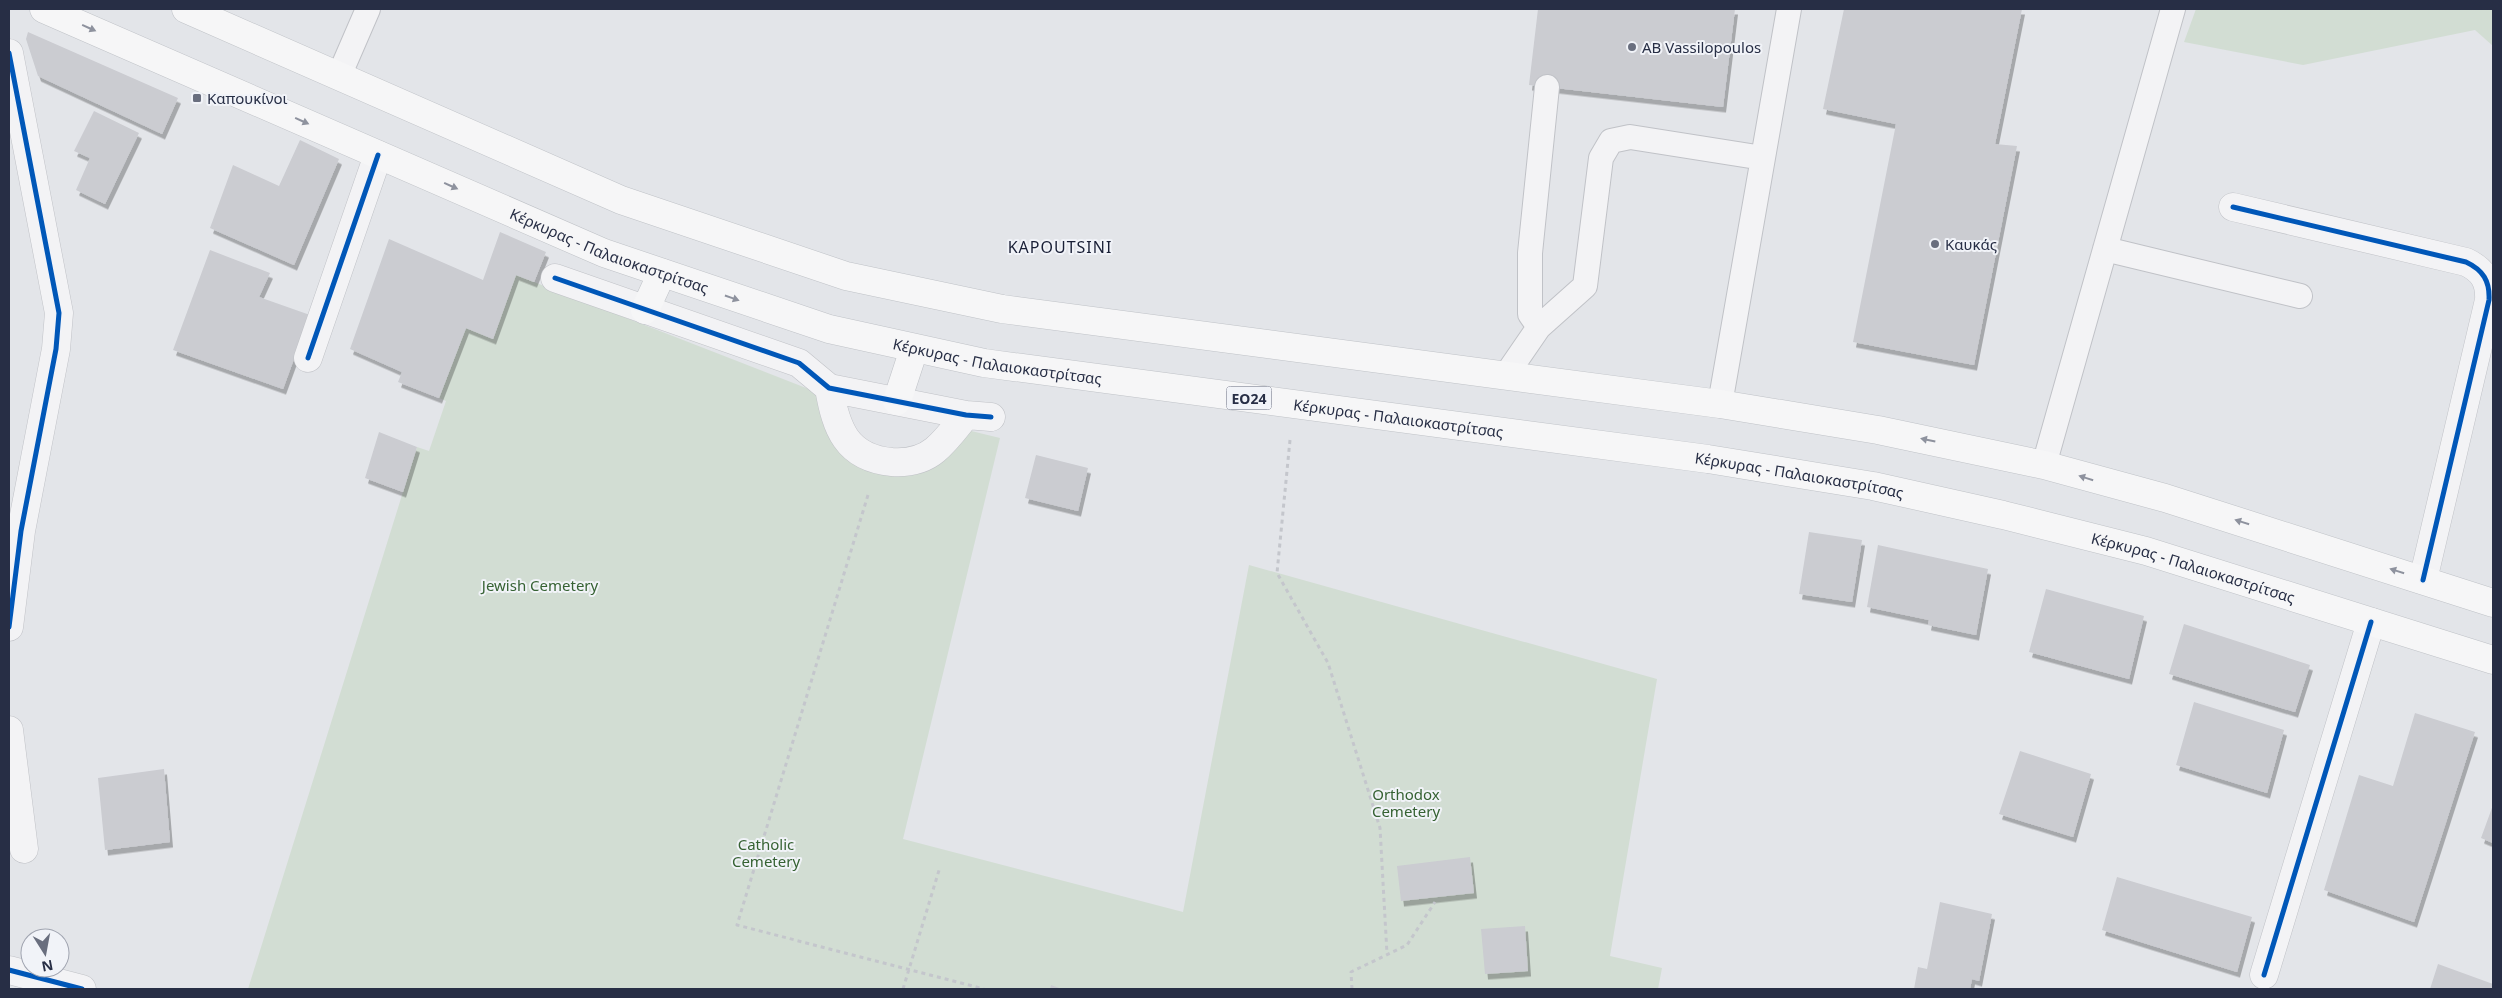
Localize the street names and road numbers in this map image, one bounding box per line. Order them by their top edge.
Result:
street label: Κέρκυρας - Παλαιοκαστρίτσας [507,203,711,298]
street label: Κέρκυρας - Παλαιοκαστρίτσας [891,333,1103,389]
road number: ΕΟ24 [1226,386,1272,409]
street label: Κέρκυρας - Παλαιοκαστρίτσας [1292,394,1505,442]
street label: Κέρκυρας - Παλαιοκαστρίτσας [1694,447,1906,503]
street label: Κέρκυρας - Παλαιοκαστρίτσας [2089,528,2297,607]

